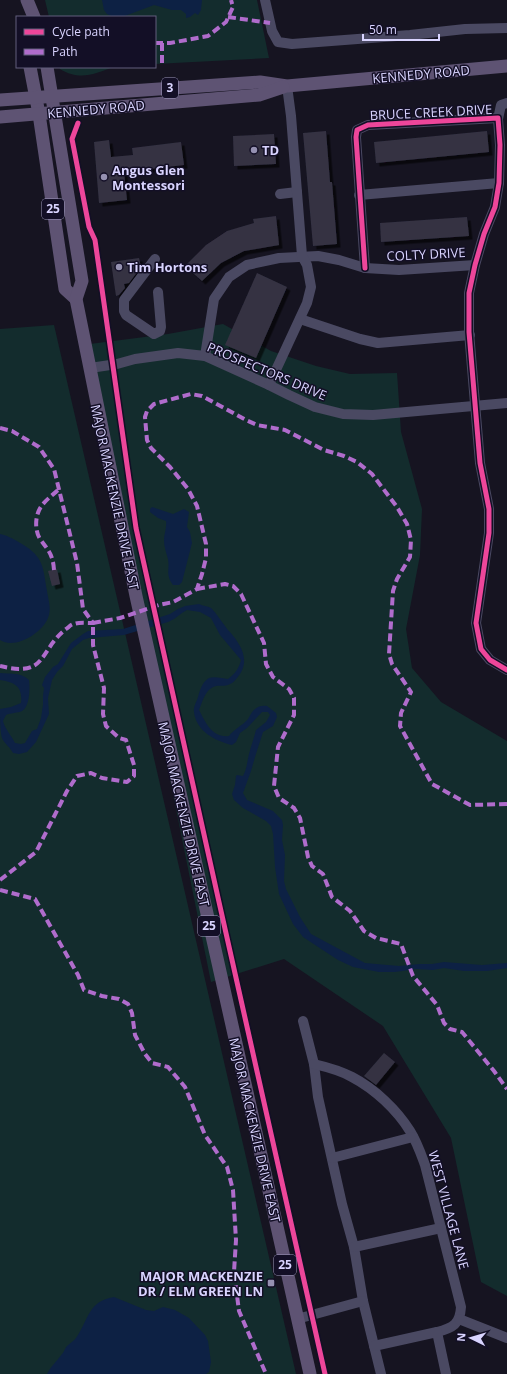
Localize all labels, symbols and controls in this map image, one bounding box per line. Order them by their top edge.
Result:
legend [16,16,156,68]
scale bar [363,16,439,42]
text: 50 m [369,21,397,38]
text: Cycle path [52,23,110,40]
text: Path [52,43,78,60]
street label: KENNEDY ROAD [371,61,471,87]
road number: 3 [162,78,178,98]
street label: KENNEDY ROAD [46,96,146,122]
street label: BRUCE CREEK DRIVE [369,100,493,124]
place label: TD [262,141,279,159]
marker: TD [249,145,259,155]
place label: Angus Glen Montessori [112,161,185,194]
marker: Angus Glen Montessori [99,172,109,182]
road number: 25 [42,199,64,219]
street label: COLTY DRIVE [386,243,466,265]
place label: Tim Hortons [127,258,207,276]
marker: Tim Hortons [114,262,124,272]
street label: PROSPECTORS DRIVE [204,338,330,404]
street label: MAJOR MACKENZIE DRIVE EAST [87,403,144,592]
street label: MAJOR MACKENZIE DRIVE EAST [154,720,214,909]
road number: 25 [198,916,220,936]
street label: MAJOR MACKENZIE DRIVE EAST [225,1036,285,1225]
street label: WEST VILLAGE LANE [425,1149,473,1271]
road number: 25 [274,1255,296,1275]
place label: MAJOR MACKENZIE DR / ELM GREEN LN [138,1267,263,1300]
marker: MAJOR MACKENZIE DR / ELM GREEN LN [266,1278,276,1288]
north arrow [451,1318,491,1358]
text: N [453,1332,468,1342]

